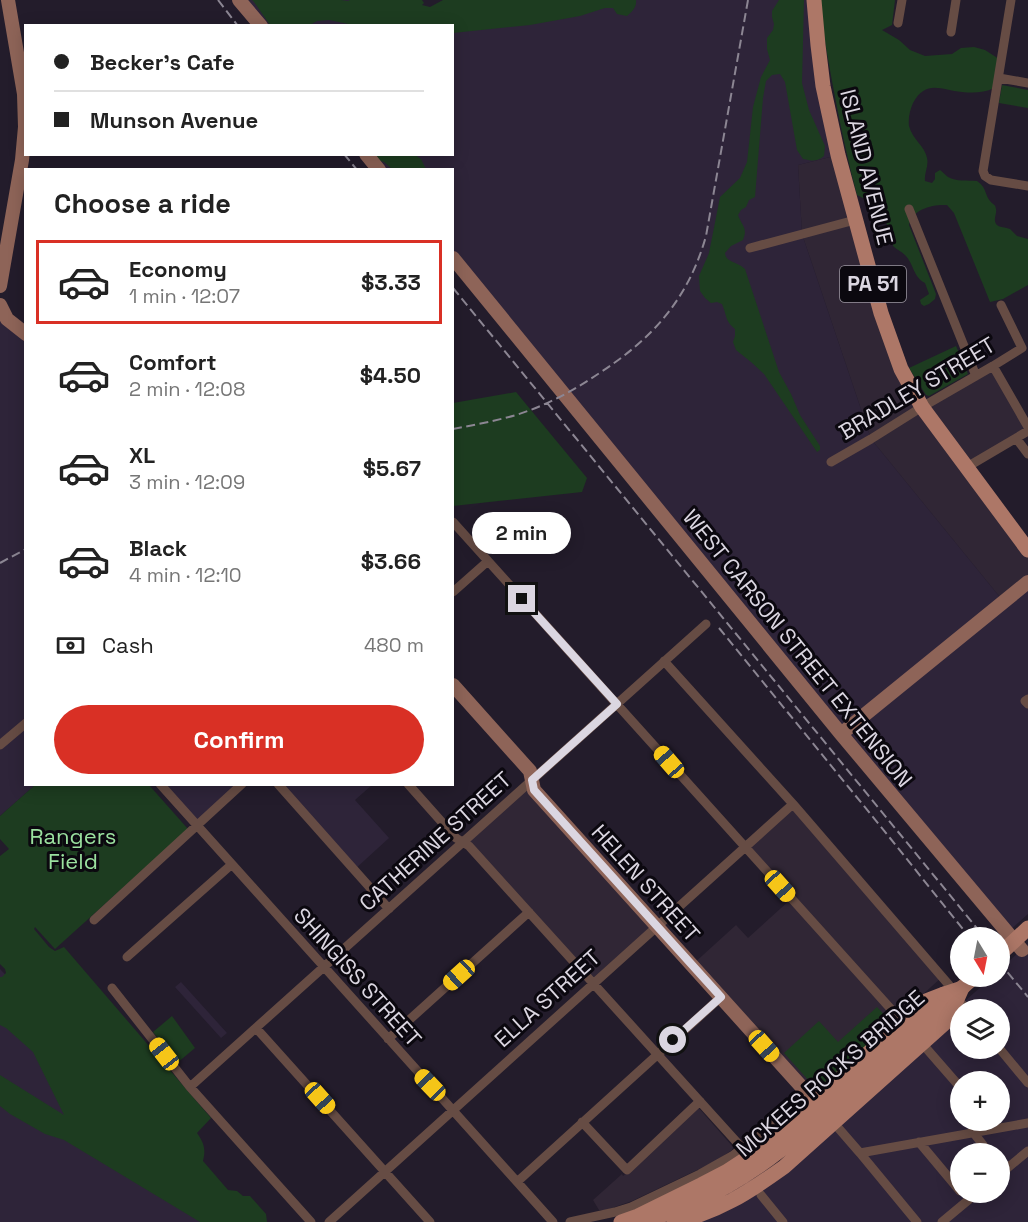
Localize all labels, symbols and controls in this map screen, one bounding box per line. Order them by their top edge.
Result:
text: Becker's Cafe [90,48,235,76]
street label: ISLAND AVENUE [834,86,900,248]
text: Munson Avenue [90,106,258,134]
text: Choose a ride [54,186,231,221]
icon: car [57,255,111,309]
text: Economy [129,255,227,283]
road number: PA 51 [840,266,906,302]
text: $3.33 [361,268,421,296]
text: 1 min · 12:07 [129,283,240,309]
street label: BRADLEY STREET [834,330,1000,446]
icon: car [57,348,111,402]
text: Comfort [129,348,217,376]
text: $4.50 [360,361,421,389]
text: 2 min · 12:08 [129,376,245,402]
icon: car [57,441,111,495]
text: XL [129,441,155,469]
text: $5.67 [363,454,421,482]
text: 3 min · 12:09 [129,469,245,495]
street label: WEST CARSON STREET EXTENSION [677,503,919,793]
callout: 2 min [472,512,572,554]
text: 2 min [496,520,547,546]
icon: car [57,534,111,588]
text: Black [129,534,187,562]
text: $3.66 [361,547,421,575]
text: 4 min · 12:10 [129,562,242,588]
route end [508,585,535,612]
icon: cash [54,629,87,662]
text: Cash [102,631,154,659]
text: 480 m [364,632,424,658]
button: Confirm [54,705,424,774]
car [650,743,688,781]
street label: CATHERINE STREET [353,765,517,917]
street label: HELEN STREET [586,818,706,948]
park label: Rangers Field [30,822,116,875]
car [761,867,799,905]
street label: SHINGISS STREET [288,902,428,1052]
north arrow [950,927,1010,987]
map controls [950,927,1010,1203]
street label: ELLA STREET [488,943,606,1053]
car [440,956,478,994]
street label: MCKEES ROCKS BRIDGE [730,983,930,1163]
button: layers [950,999,1010,1059]
route start [659,1026,686,1053]
car [745,1027,783,1065]
car [146,1034,182,1074]
car [411,1066,449,1104]
button: + [950,1071,1010,1131]
car [301,1079,339,1117]
button: − [950,1143,1010,1203]

